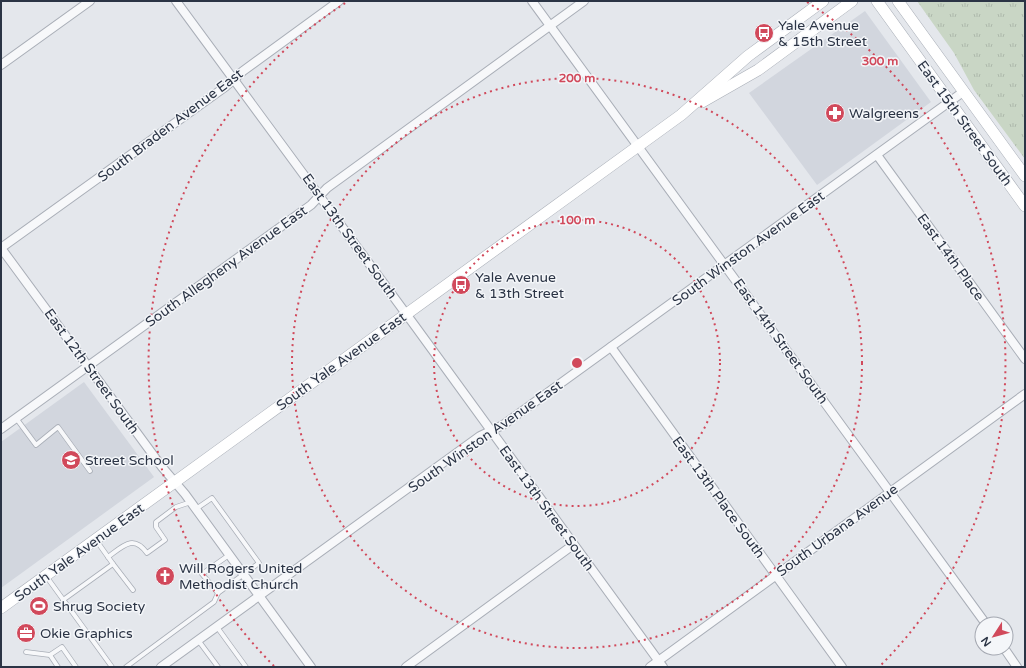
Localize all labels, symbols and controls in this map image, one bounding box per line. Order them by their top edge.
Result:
place label: Yale Avenue & 15th Street [778,17,868,50]
bus stop icon: Yale Avenue & 15th Street [753,22,775,44]
text: 300 m [862,54,898,68]
street label: East 15th Street South [913,57,1016,189]
street label: South Braden Avenue East [94,65,247,186]
text: 200 m [559,71,595,85]
pharmacy icon: Walgreens [824,102,846,124]
place label: Walgreens [849,105,919,122]
street label: East 13th Street South [298,170,401,302]
street label: South Winston Avenue East [669,187,828,309]
street label: South Allegheny Avenue East [142,202,311,331]
street label: East 14th Place [913,210,988,304]
text: 100 m [559,213,595,227]
place label: Yale Avenue & 13th Street [475,269,565,302]
bus stop icon: Yale Avenue & 13th Street [450,274,472,296]
street label: East 14th Street South [729,275,832,407]
street label: East 12th Street South [40,305,143,437]
street label: South Yale Avenue East [273,308,410,414]
centre of rings [570,356,584,370]
street label: South Winston Avenue East [405,376,566,496]
street label: East 13th Place South [669,433,769,562]
street label: East 13th Street South [495,442,598,574]
school or university icon: Street School [60,449,82,471]
place label: Street School [85,452,174,469]
street label: South Urbana Avenue [773,481,901,580]
street label: South Yale Avenue East [11,499,148,605]
place label: Will Rogers United Methodist Church [179,560,302,593]
church icon: Will Rogers United Methodist Church [154,565,176,587]
sports icon: Shrug Society [28,595,50,617]
place label: Shrug Society [53,598,146,615]
north arrow [974,616,1014,656]
office icon: Okie Graphics [15,622,37,644]
place label: Okie Graphics [40,625,133,642]
text: N [978,634,994,649]

